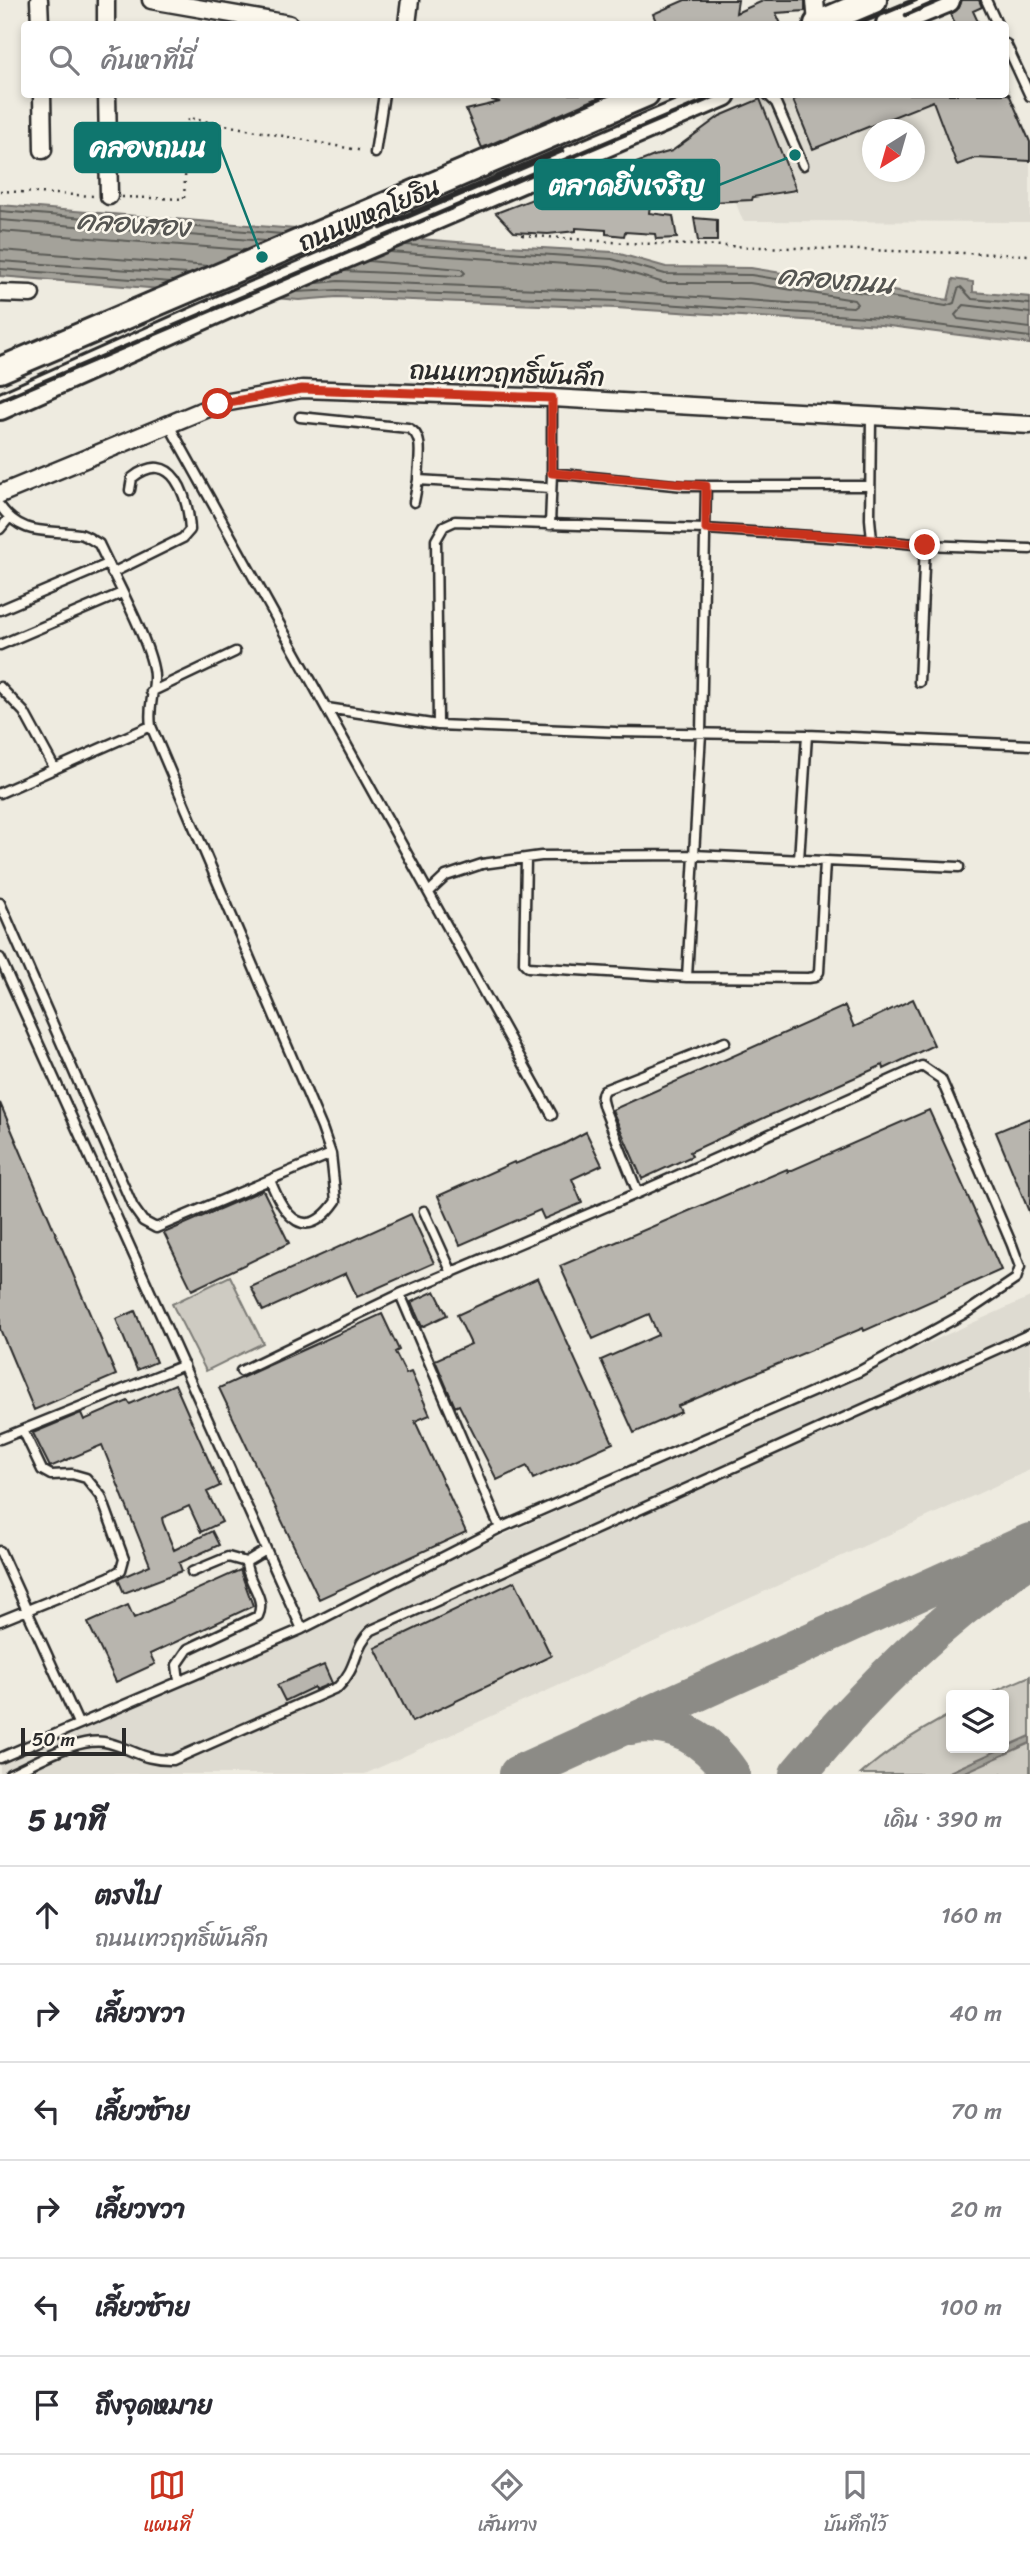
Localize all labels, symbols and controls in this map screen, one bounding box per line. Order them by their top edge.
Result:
search box [21,21,1009,98]
text: ค้นหาที่นี่ [101,37,195,83]
icon: search [45,41,83,79]
north arrow [862,119,925,182]
callout: คลองถนน [75,123,220,172]
text: คลองถนน [89,123,206,172]
callout: ตลาดยิ่งเจริญ [535,160,719,209]
text: ตลาดยิ่งเจริญ [549,161,705,210]
street label: ถนนพหลโยธิน [290,163,448,265]
water label: คลองสอง [75,195,195,252]
water label: คลองถนน [776,250,899,309]
street label: ถนนเทวฤทธิ์พันลึก [408,347,606,399]
route start [202,388,233,419]
route end [909,529,940,560]
map controls [946,1690,1009,1753]
button: layers [946,1690,1009,1753]
text: 50 m [32,1723,75,1756]
scale bar [21,1725,126,1757]
text: 5 นาที [28,1793,106,1847]
text: เดิน · 390 m [883,1799,1002,1840]
text: ตรงไป [95,1872,160,1918]
text: 160 m [941,1895,1002,1936]
icon: ahead [28,1896,66,1934]
text: ถนนเทวฤทธิ์พันลึก [95,1918,268,1959]
text: เลี้ยวขวา [95,1990,185,2036]
text: 40 m [949,1993,1002,2034]
icon: right [28,1994,66,2032]
text: เลี้ยวซ้าย [95,2088,190,2134]
text: 70 m [951,2091,1002,2132]
icon: left [28,2092,66,2130]
text: เลี้ยวขวา [95,2186,185,2232]
text: 20 m [951,2189,1002,2230]
icon: right [28,2190,66,2228]
text: เลี้ยวซ้าย [95,2284,190,2330]
text: 100 m [939,2287,1002,2328]
icon: left [28,2288,66,2326]
text: ถึงจุดหมาย [95,2382,212,2428]
icon: arrive [28,2386,66,2424]
tab: แผนที่ [143,2466,191,2541]
tab: เส้นทาง [478,2466,537,2541]
tab: บันทึกไว้ [824,2466,887,2541]

